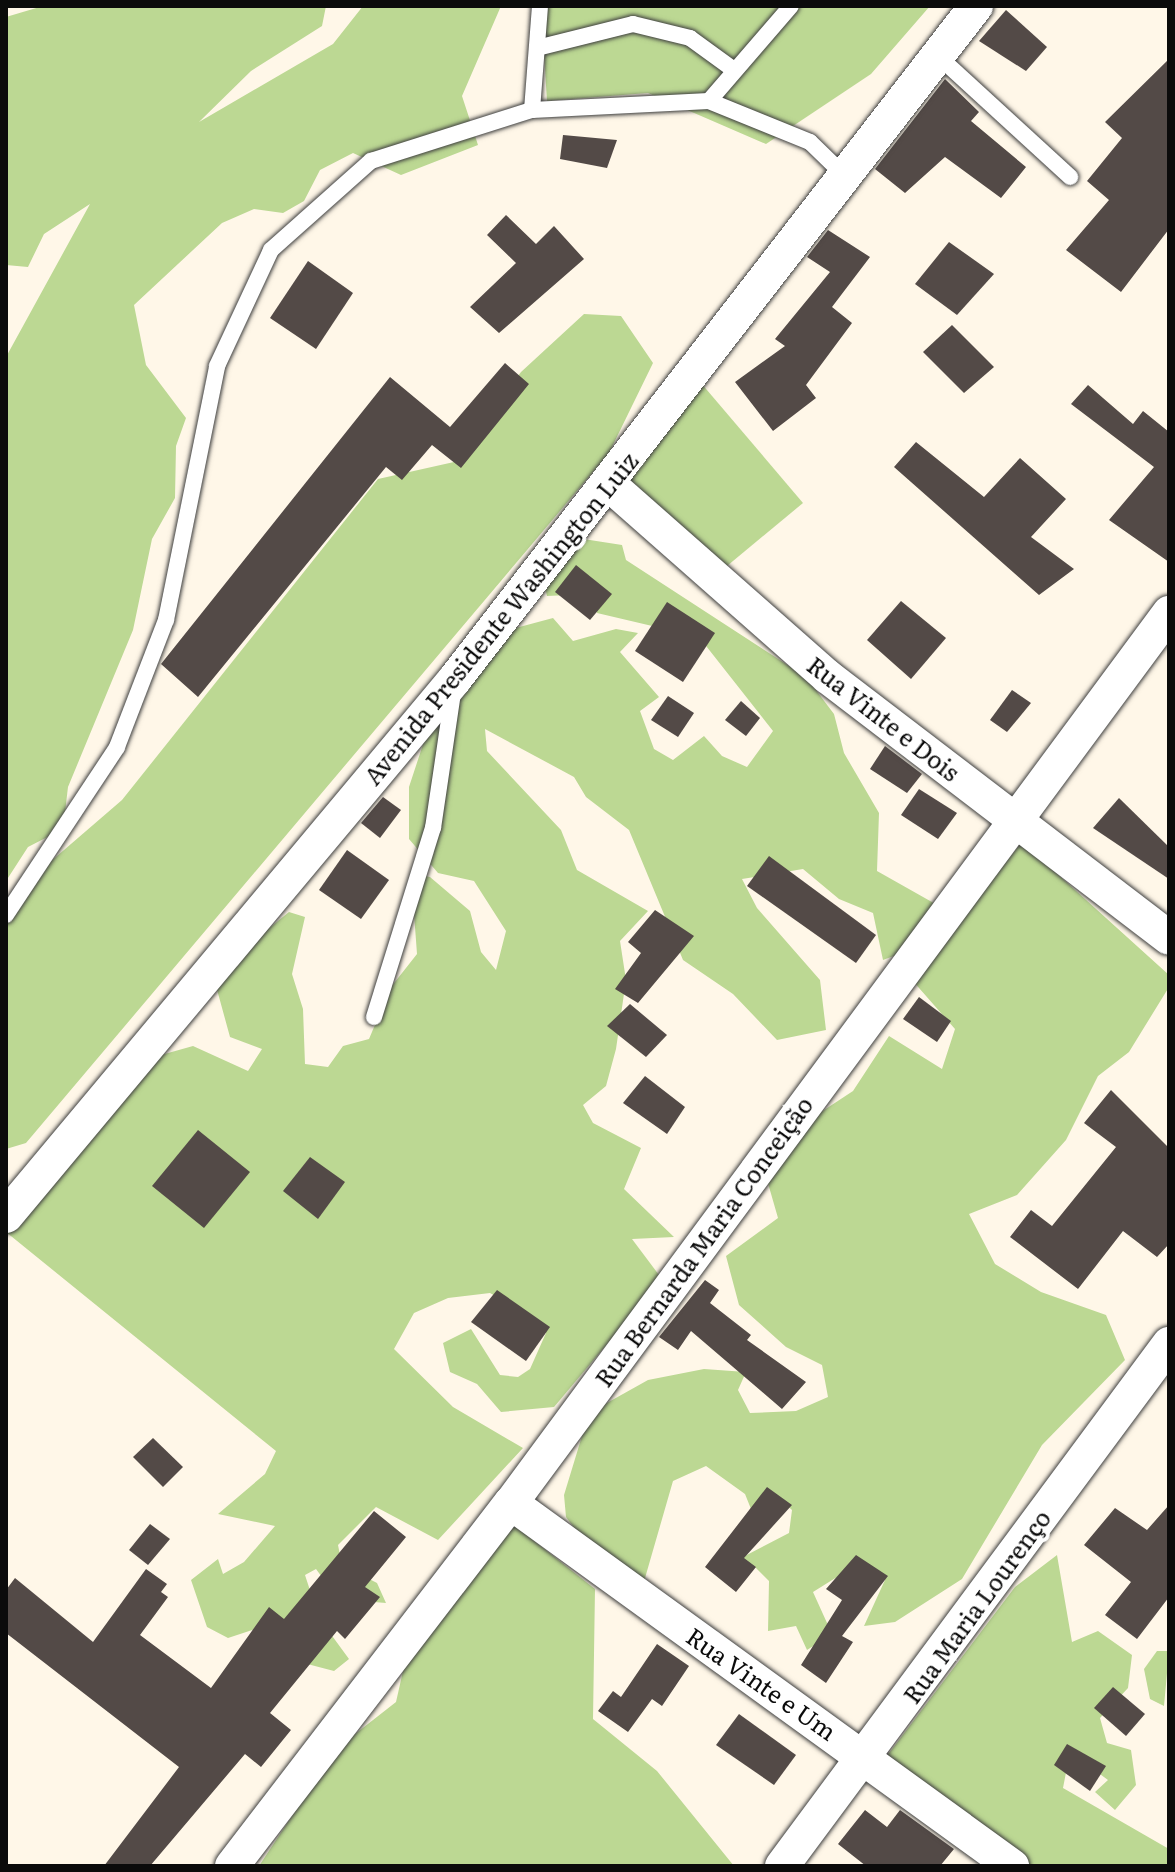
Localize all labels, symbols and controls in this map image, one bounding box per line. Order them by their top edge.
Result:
street label: Avenida Presidente Washington Luiz [357,446,643,790]
street label: Rua Vinte e Dois [802,650,966,786]
street label: Rua Bernarda Maria Conceição [588,1090,818,1392]
street label: Rua Maria Lourenço [896,1504,1056,1708]
street label: Rua Vinte e Um [682,1621,842,1745]

